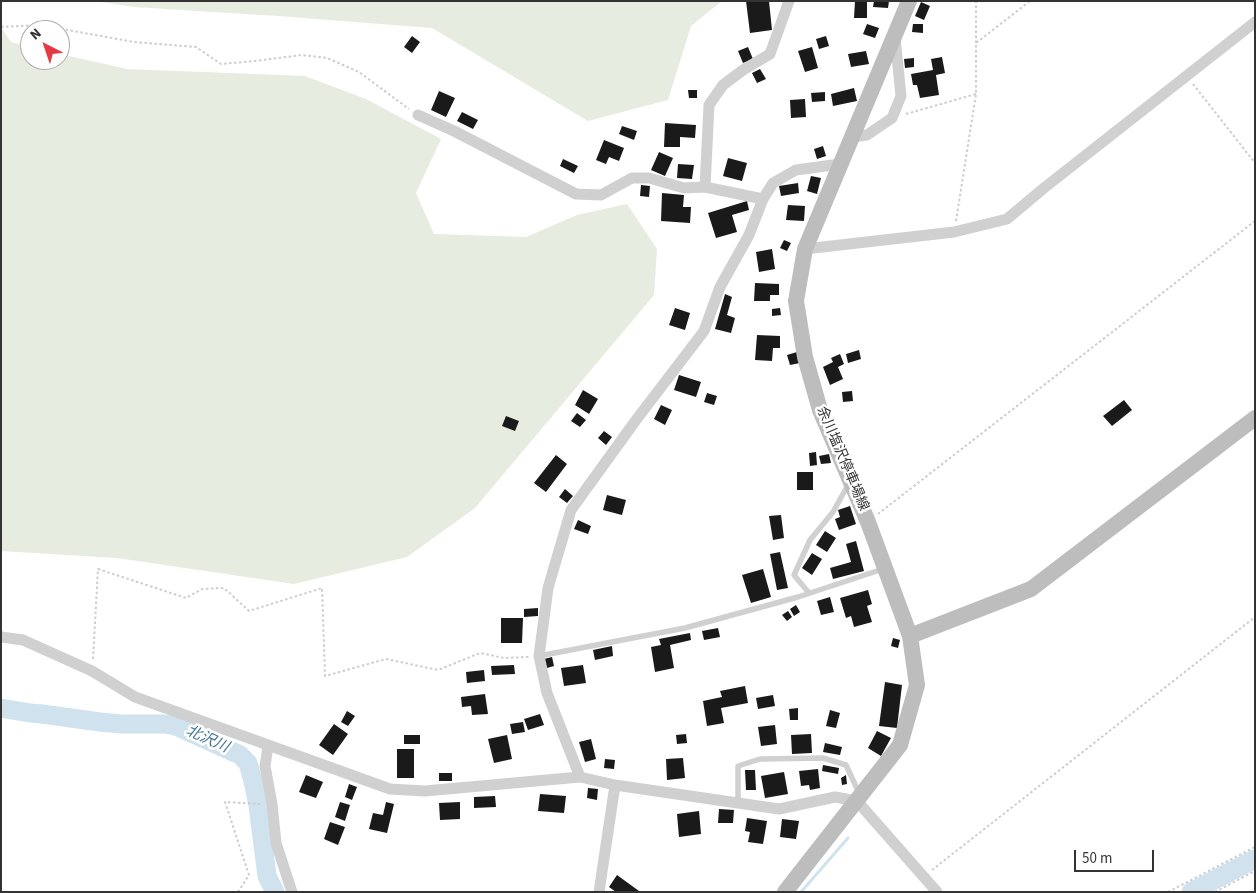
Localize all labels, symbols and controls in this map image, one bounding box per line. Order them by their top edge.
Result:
north arrow [20,20,70,70]
text: N [26,24,46,45]
street label: 余川塩沢停車場線 [812,404,872,514]
water label: 北沢川 [183,723,231,757]
scale bar [1076,840,1156,872]
text: 50 m [1082,848,1112,869]

